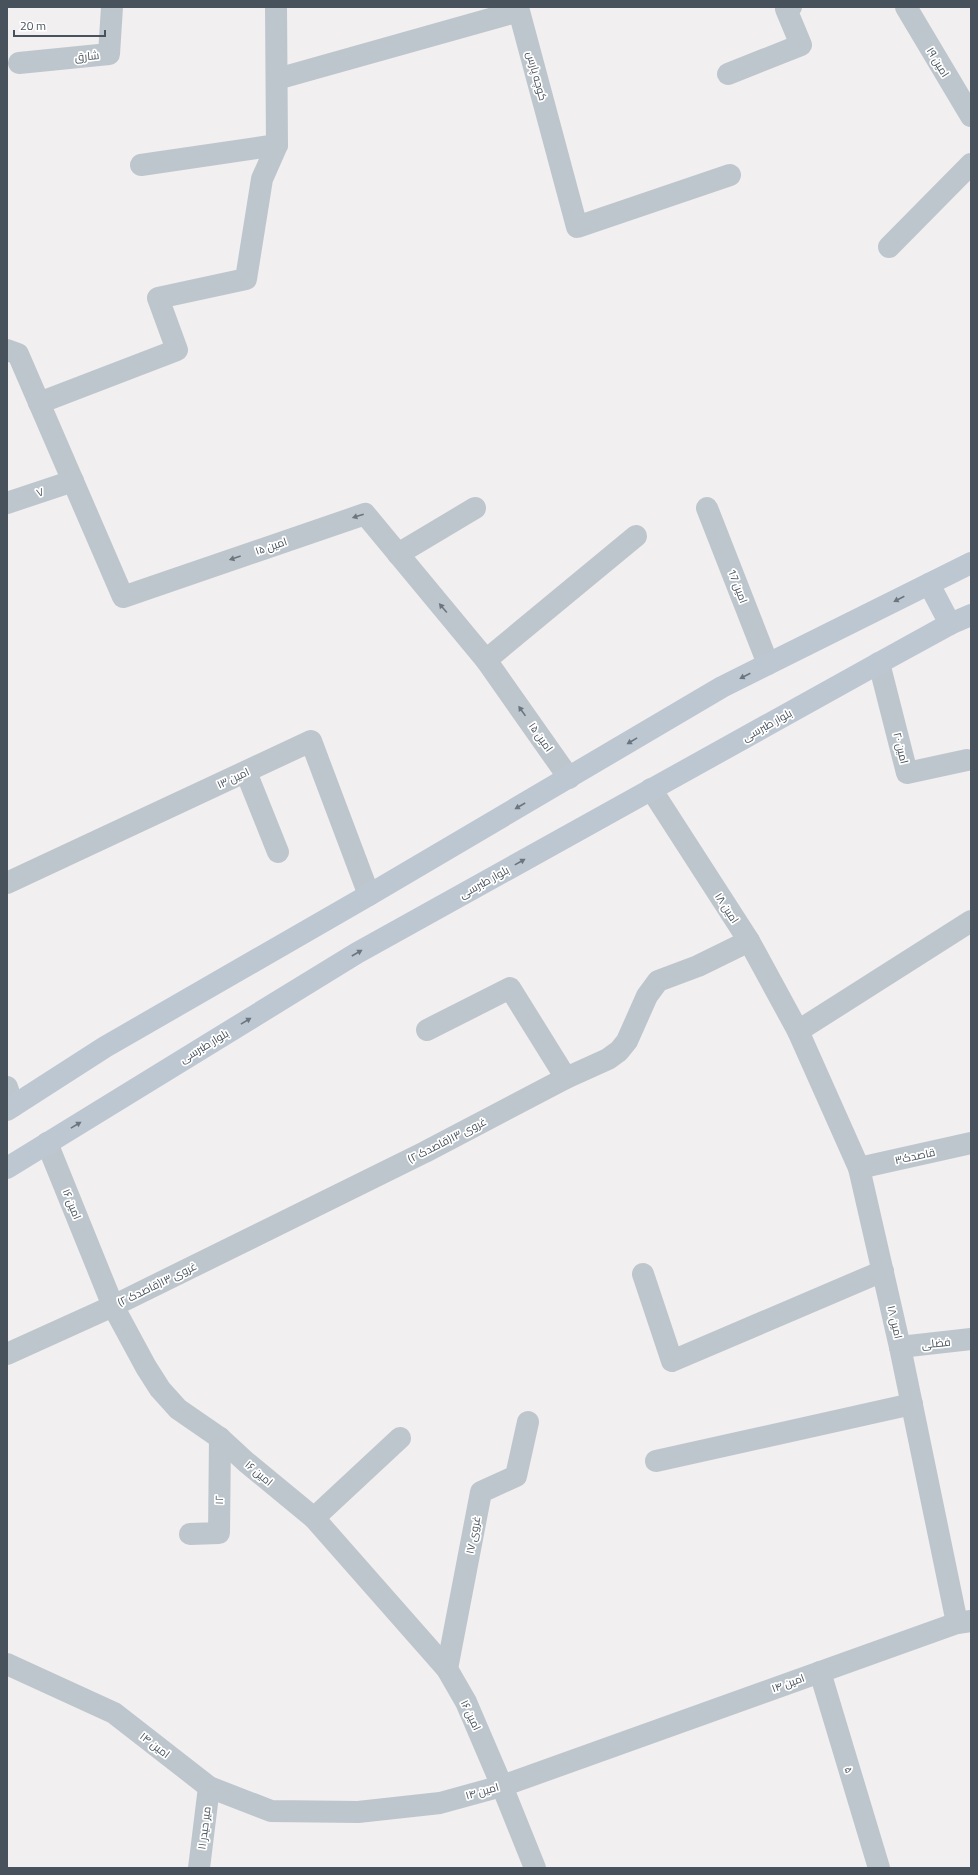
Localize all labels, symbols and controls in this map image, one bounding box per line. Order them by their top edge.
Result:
scale bar [14,12,105,38]
text: 20 m [20,16,46,35]
street label: امین ۱۹ [923,44,953,80]
street label: شارق [74,47,100,65]
street label: کوچه پارس [523,50,551,103]
street label: ۷ [34,483,46,501]
one-way arrow [352,513,364,519]
street label: امین ۱۵ [253,533,289,559]
one-way arrow [229,556,241,562]
street label: امین 17 [724,566,752,606]
one-way arrow [893,596,904,602]
one-way arrow [439,603,448,614]
one-way arrow [739,673,750,679]
street label: بلوار طبرسی [739,705,795,745]
one-way arrow [518,706,526,717]
street label: امین ۱۵ [525,719,557,755]
street label: امین ۲۰ [889,731,913,765]
one-way arrow [626,737,638,744]
street label: امین ۱۳ [214,764,252,792]
one-way arrow [514,803,526,810]
one-way arrow [514,859,525,866]
street label: بلوار طبرسی [456,862,512,902]
street label: امین ۱۸ [711,890,743,926]
one-way arrow [351,950,363,957]
one-way arrow [241,1017,251,1025]
street label: بلوار طبرسی [177,1025,232,1067]
street label: غروی ۱۳(قاصدک ۲) [405,1113,489,1167]
one-way arrow [71,1121,81,1129]
street label: قاصدک۳ [893,1144,937,1168]
street label: امین ۱۶ [59,1186,85,1222]
street label: غروی ۱۳(قاصدک ۲) [115,1258,199,1310]
street label: امین ۱۸ [883,1304,907,1340]
street label: فضلی [921,1334,951,1352]
street label: امین ۱۶ [242,1457,276,1489]
street label: ۱۲ [211,1495,227,1505]
street label: غروی ۱۷ [461,1515,485,1555]
street label: امین ۱۴ [769,1670,807,1696]
street label: امین ۱۶ [457,1697,485,1733]
street label: امین ۱۴ [137,1728,173,1762]
street label: ۵ [840,1765,858,1775]
street label: امین ۱۴ [463,1779,501,1803]
street label: میر حیدر ۱۱ [193,1805,215,1851]

